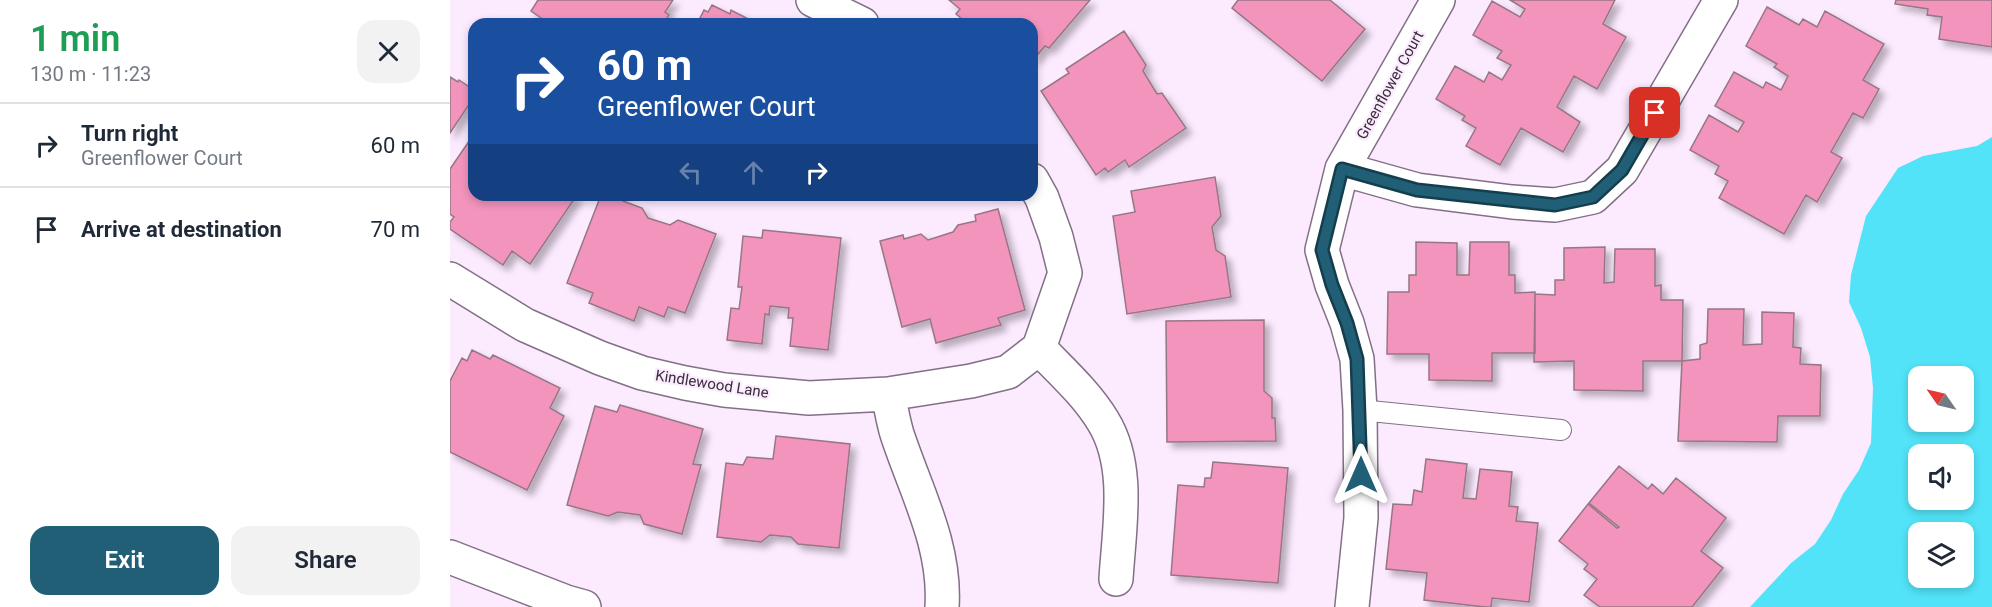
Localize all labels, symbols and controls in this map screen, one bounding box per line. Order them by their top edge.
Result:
text: 1 min [30,18,120,60]
button: close [357,20,420,83]
street label: Greenflower Court [1353,27,1427,142]
text: 60 m [597,41,692,90]
icon: right [498,42,576,120]
text: 130 m · 11:23 [30,62,151,86]
pin [1629,87,1680,138]
text: Greenflower Court [597,91,816,123]
icon: arrive [1638,96,1671,129]
text: Turn right [81,121,178,146]
icon: right [30,129,63,162]
text: 60 m [371,133,420,158]
text: Greenflower Court [81,146,243,170]
icon: left [674,156,707,189]
icon: ahead [737,156,770,189]
icon: right [800,156,833,189]
icon: arrive [30,213,63,246]
text: Arrive at destination [81,217,282,242]
text: 70 m [371,217,420,242]
street label: Kindlewood Lane [654,366,770,402]
north arrow [1908,366,1974,432]
map controls [1908,366,1974,588]
position arrow [1329,443,1393,507]
button: sound [1908,444,1974,510]
button: layers [1908,522,1974,588]
button: Exit [30,526,219,595]
button: Share [231,526,420,595]

